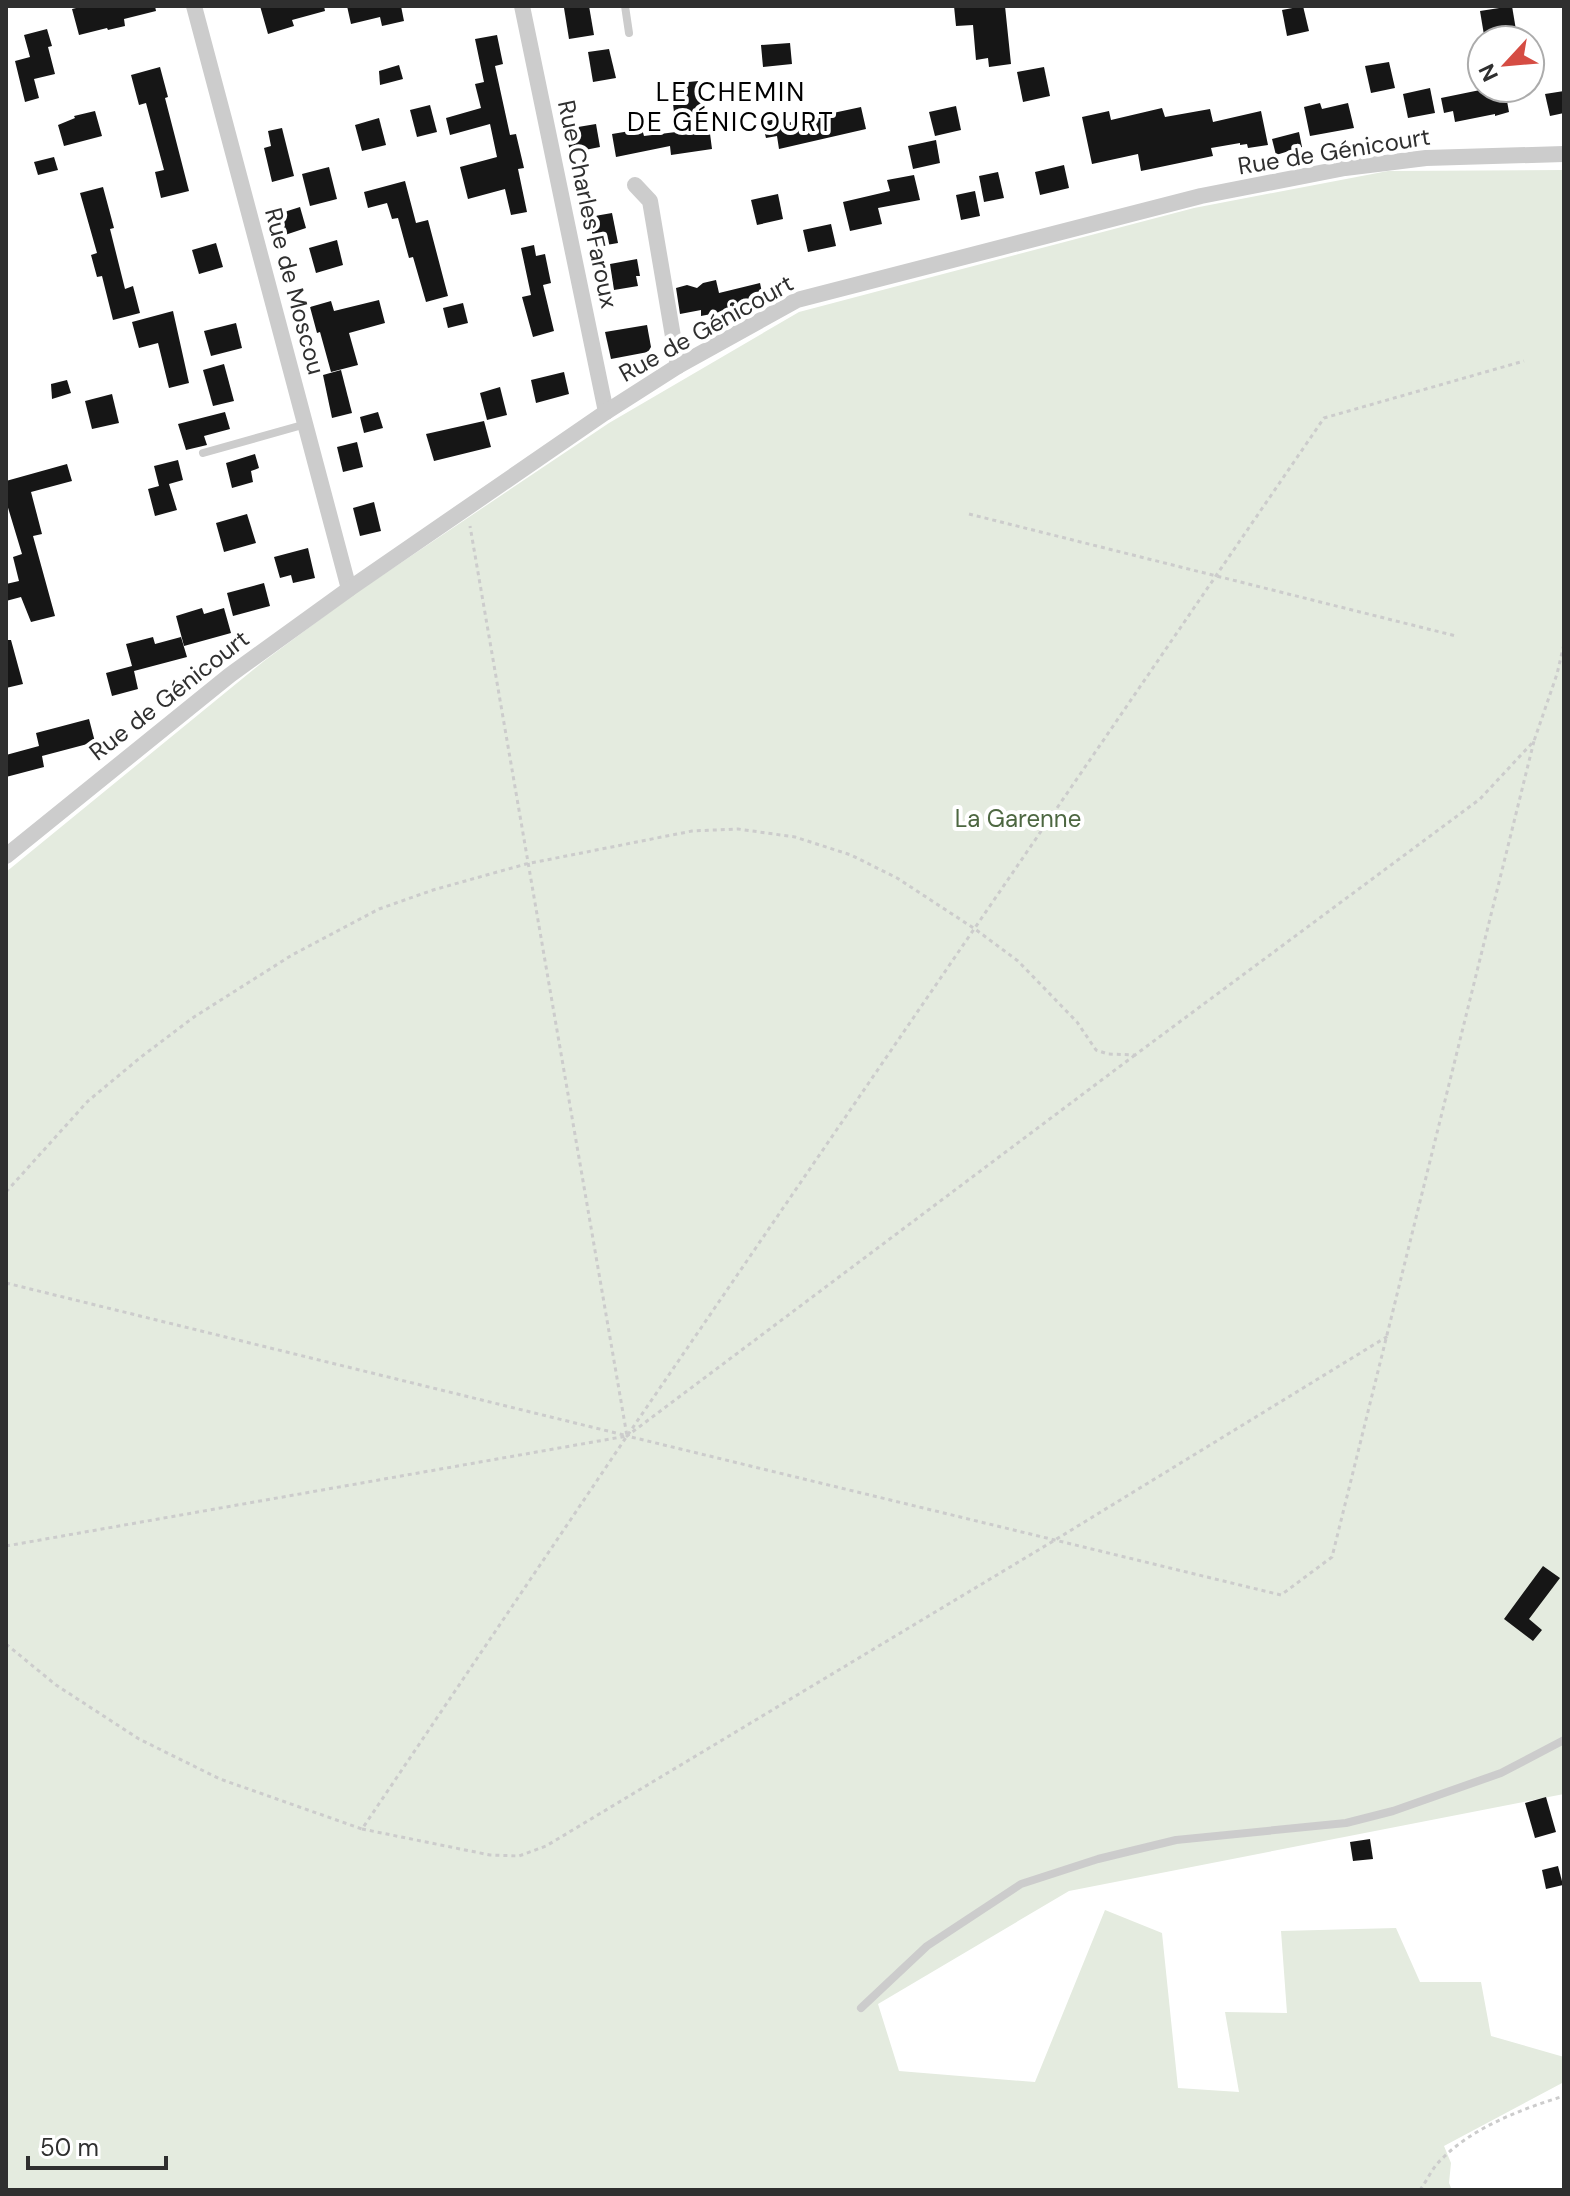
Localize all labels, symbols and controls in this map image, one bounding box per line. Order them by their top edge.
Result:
north arrow [1466,24,1546,104]
text: N [1472,59,1505,86]
district label: LE CHEMIN DE GÉNICOURT [627,75,835,139]
street label: Rue Charles Faroux [551,97,625,311]
street label: Rue de Génicourt [1236,120,1432,182]
street label: Rue de Moscou [258,204,332,378]
street label: Rue de Génicourt [613,267,799,389]
street label: Rue de Génicourt [83,623,255,767]
park label: La Garenne [955,803,1081,834]
scale bar [28,2120,166,2170]
text: 50 m [40,2132,99,2163]

